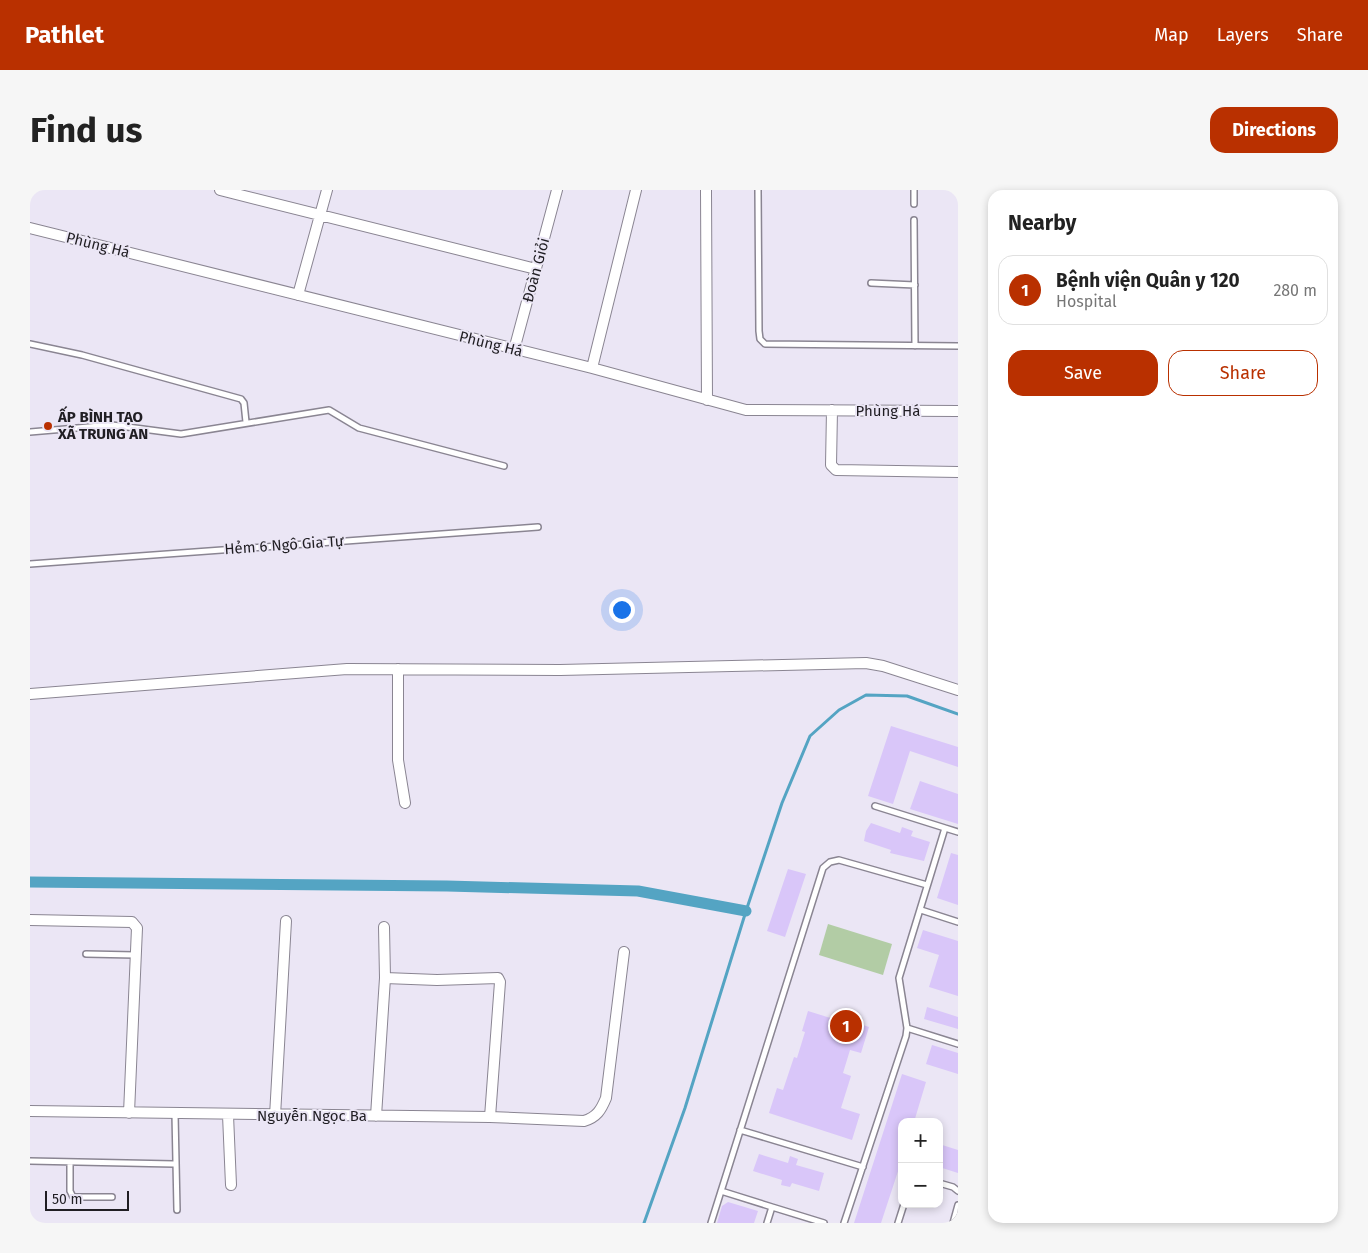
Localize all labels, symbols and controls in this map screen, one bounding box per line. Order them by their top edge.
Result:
text: Pathlet [25,21,104,49]
text: Map [1154,24,1189,46]
text: Layers [1217,24,1269,46]
text: Share [1297,24,1343,46]
button: Directions [1210,107,1338,153]
text: Find us [30,109,142,151]
text: Nearby [1008,210,1076,236]
street label: Phùng Há [64,228,132,262]
street label: Đoàn Giỏi [519,236,553,304]
text: Bệnh viện Quân y 120 [1056,269,1240,292]
text: 1 [1021,281,1029,300]
text: 280 m [1273,281,1317,300]
text: Hospital [1056,292,1117,311]
street label: Phùng Há [457,327,525,361]
button: Save [1008,350,1158,396]
button: Share [1168,350,1318,396]
street label: Phùng Há [856,402,920,420]
place label: ẤP BÌNH TẠO XÃ TRUNG AN [57,405,148,443]
marker: ẤP BÌNH TẠO XÃ TRUNG AN [42,420,54,432]
street label: Hẻm 6 Ngô Gia Tự [224,532,345,558]
your location [609,597,635,623]
pin: 1 [830,1007,862,1045]
street label: Nguyễn Ngọc Ba [257,1107,367,1125]
map controls [898,1118,943,1208]
button: + [898,1118,943,1163]
button: − [898,1163,943,1208]
scale bar [45,1188,129,1211]
text: 50 m [52,1191,83,1208]

